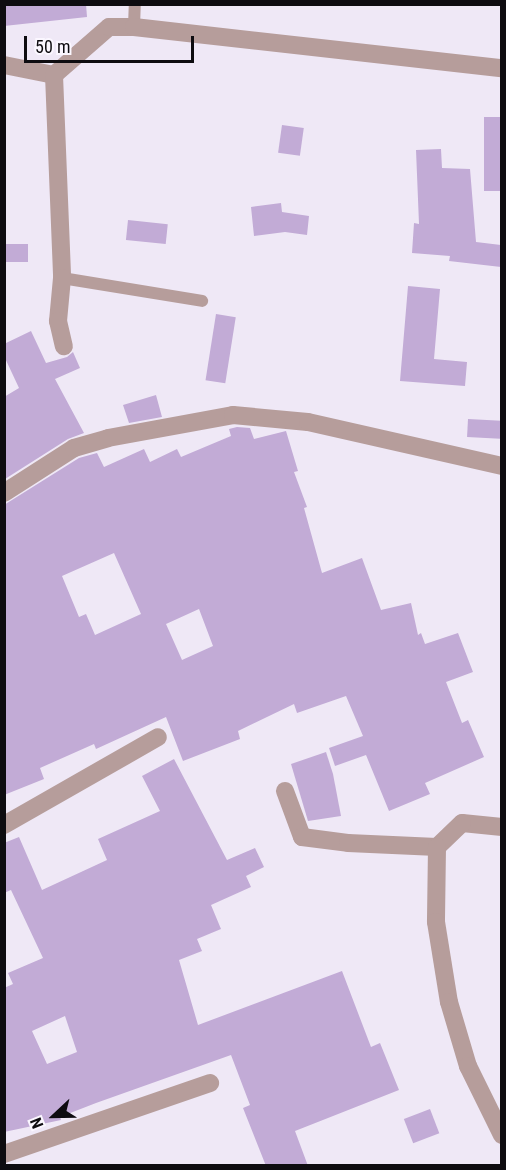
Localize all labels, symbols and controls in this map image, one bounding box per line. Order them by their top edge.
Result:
scale bar [27,24,196,62]
text: 50 m [35,36,70,57]
north arrow [24,1086,84,1146]
text: N [26,1115,47,1131]

